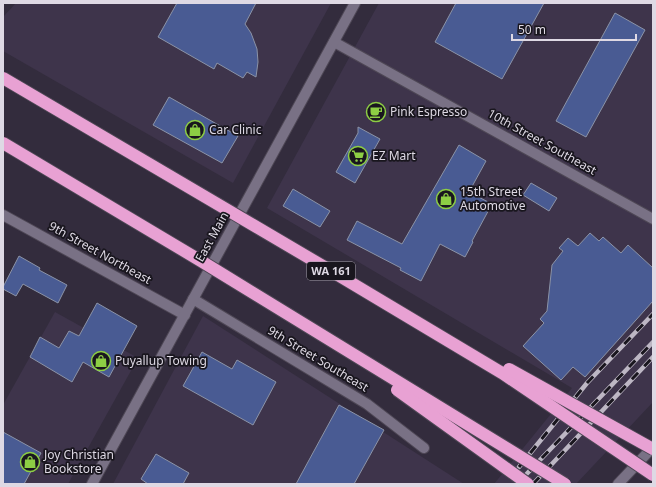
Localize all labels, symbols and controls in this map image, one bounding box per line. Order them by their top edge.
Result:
scale bar [512,16,636,42]
text: 50 m [518,21,546,38]
cafe icon: Pink Espresso [365,101,387,123]
place label: Pink Espresso [390,103,467,120]
street label: 10th Street Southeast [485,105,600,179]
shop icon: Car Clinic [184,119,206,141]
place label: Car Clinic [209,121,262,138]
supermarket icon: EZ Mart [347,145,369,167]
place label: EZ Mart [372,147,416,164]
place label: 15th Street Automotive [460,183,526,214]
shop icon: 15th Street Automotive [435,188,457,210]
street label: East Main [191,209,232,265]
street label: 9th Street Northeast [46,217,155,288]
road number: WA 161 [307,262,355,280]
street label: 9th Street Southeast [265,322,372,396]
shop icon: Puyallup Towing [90,350,112,372]
place label: Puyallup Towing [115,352,207,369]
place label: Joy Christian Bookstore [43,446,114,477]
shop icon: Joy Christian Bookstore [19,451,41,473]

